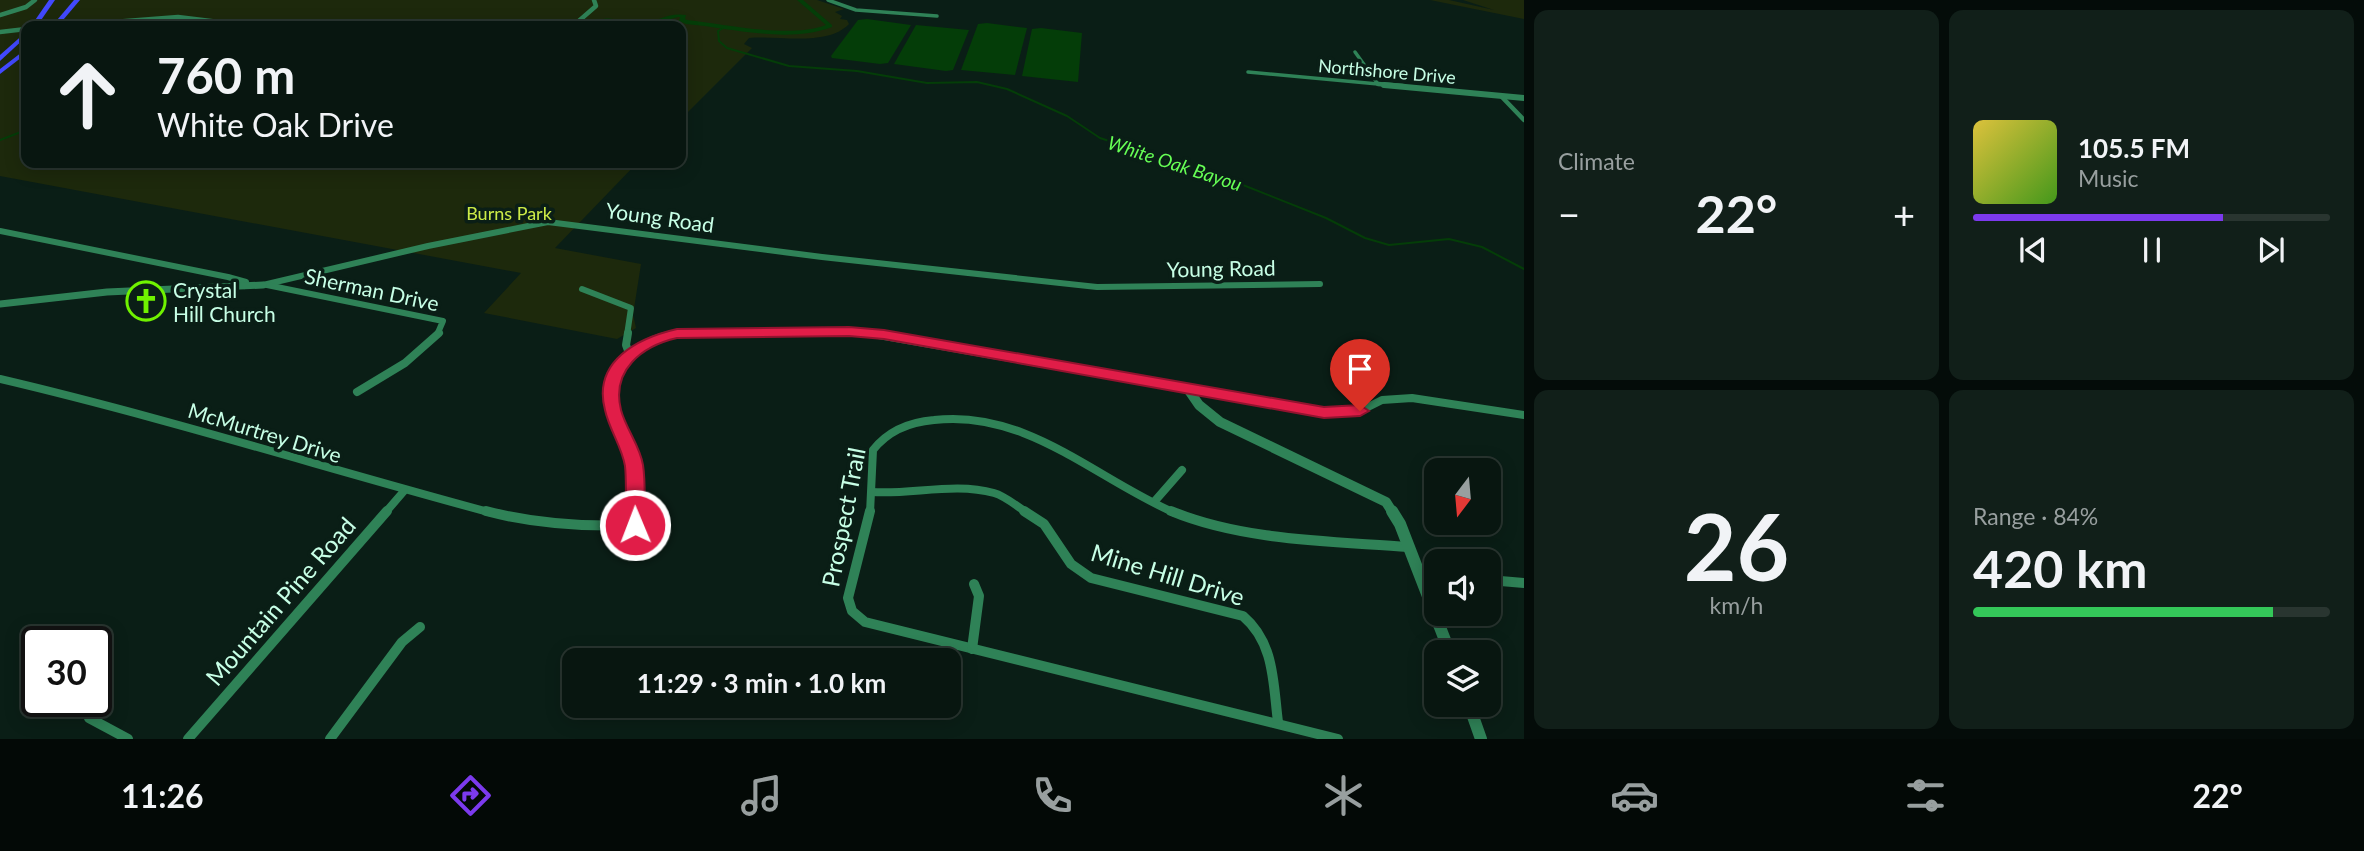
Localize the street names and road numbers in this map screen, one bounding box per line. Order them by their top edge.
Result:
street label: Northshore Drive [1317,54,1457,88]
street label: Young Road [604,197,716,237]
street label: Young Road [1166,255,1276,281]
street label: Sherman Drive [303,263,441,315]
street label: McMurtrey Drive [185,397,345,467]
street label: Prospect Trail [815,445,871,589]
street label: Mountain Pine Road [199,511,361,691]
street label: Mine Hill Drive [1088,537,1248,611]

